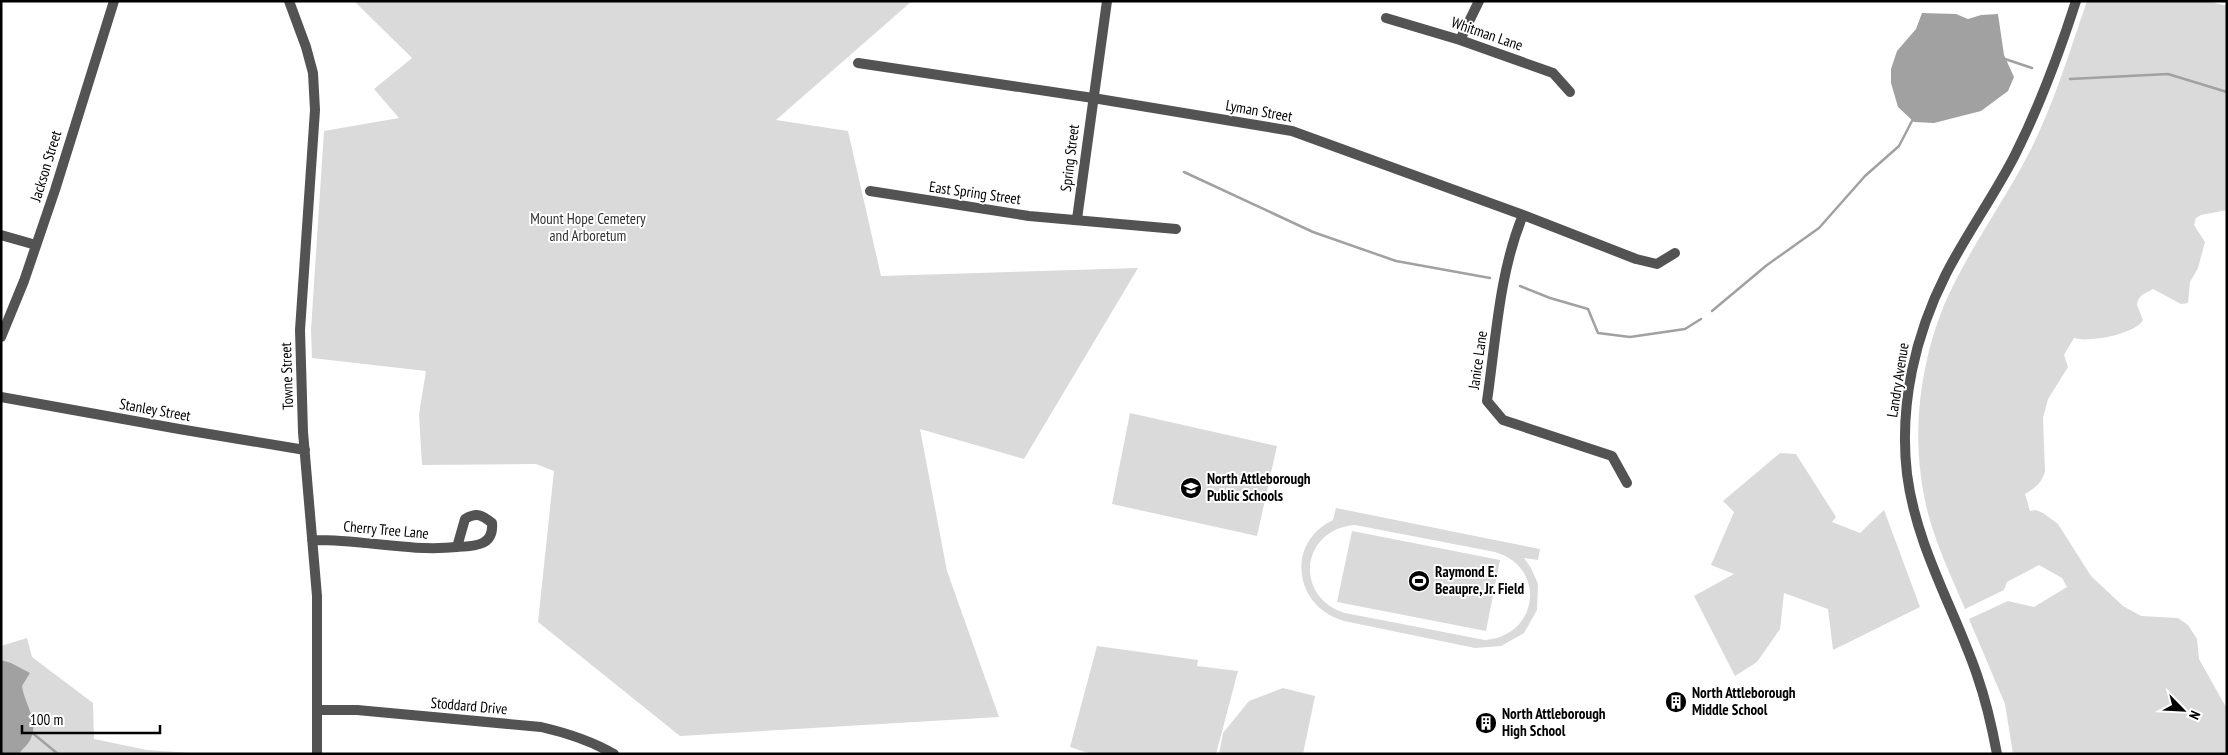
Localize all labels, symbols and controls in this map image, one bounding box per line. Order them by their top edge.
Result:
street label: Whitman Lane [1449,12,1525,55]
street label: Lyman Street [1224,95,1294,126]
street label: Spring Street [1056,123,1083,193]
street label: Jackson Street [25,128,65,205]
street label: East Spring Street [928,177,1022,208]
park label: Mount Hope Cemetery and Arboretum [530,209,646,245]
street label: Janice Lane [1464,330,1491,391]
street label: Landry Avenue [1882,341,1913,419]
street label: Towne Street [276,342,297,410]
street label: Stanley Street [118,394,192,425]
place label: North Attleborough Public Schools [1207,469,1311,505]
school or university icon: North Attleborough Public Schools [1179,476,1203,500]
street label: Cherry Tree Lane [343,516,430,543]
place label: Raymond E. Beaupre, Jr. Field [1435,562,1525,598]
sports icon: Raymond E. Beaupre, Jr. Field [1407,569,1431,593]
place label: North Attleborough Middle School [1692,683,1796,719]
north arrow [2158,685,2208,735]
building icon: North Attleborough Middle School [1664,690,1688,714]
street label: Stoddard Drive [430,693,508,718]
scale bar [22,702,160,734]
place label: North Attleborough High School [1502,704,1606,740]
text: N [2185,708,2205,722]
text: 100 m [30,710,63,729]
building icon: North Attleborough High School [1474,711,1498,735]

